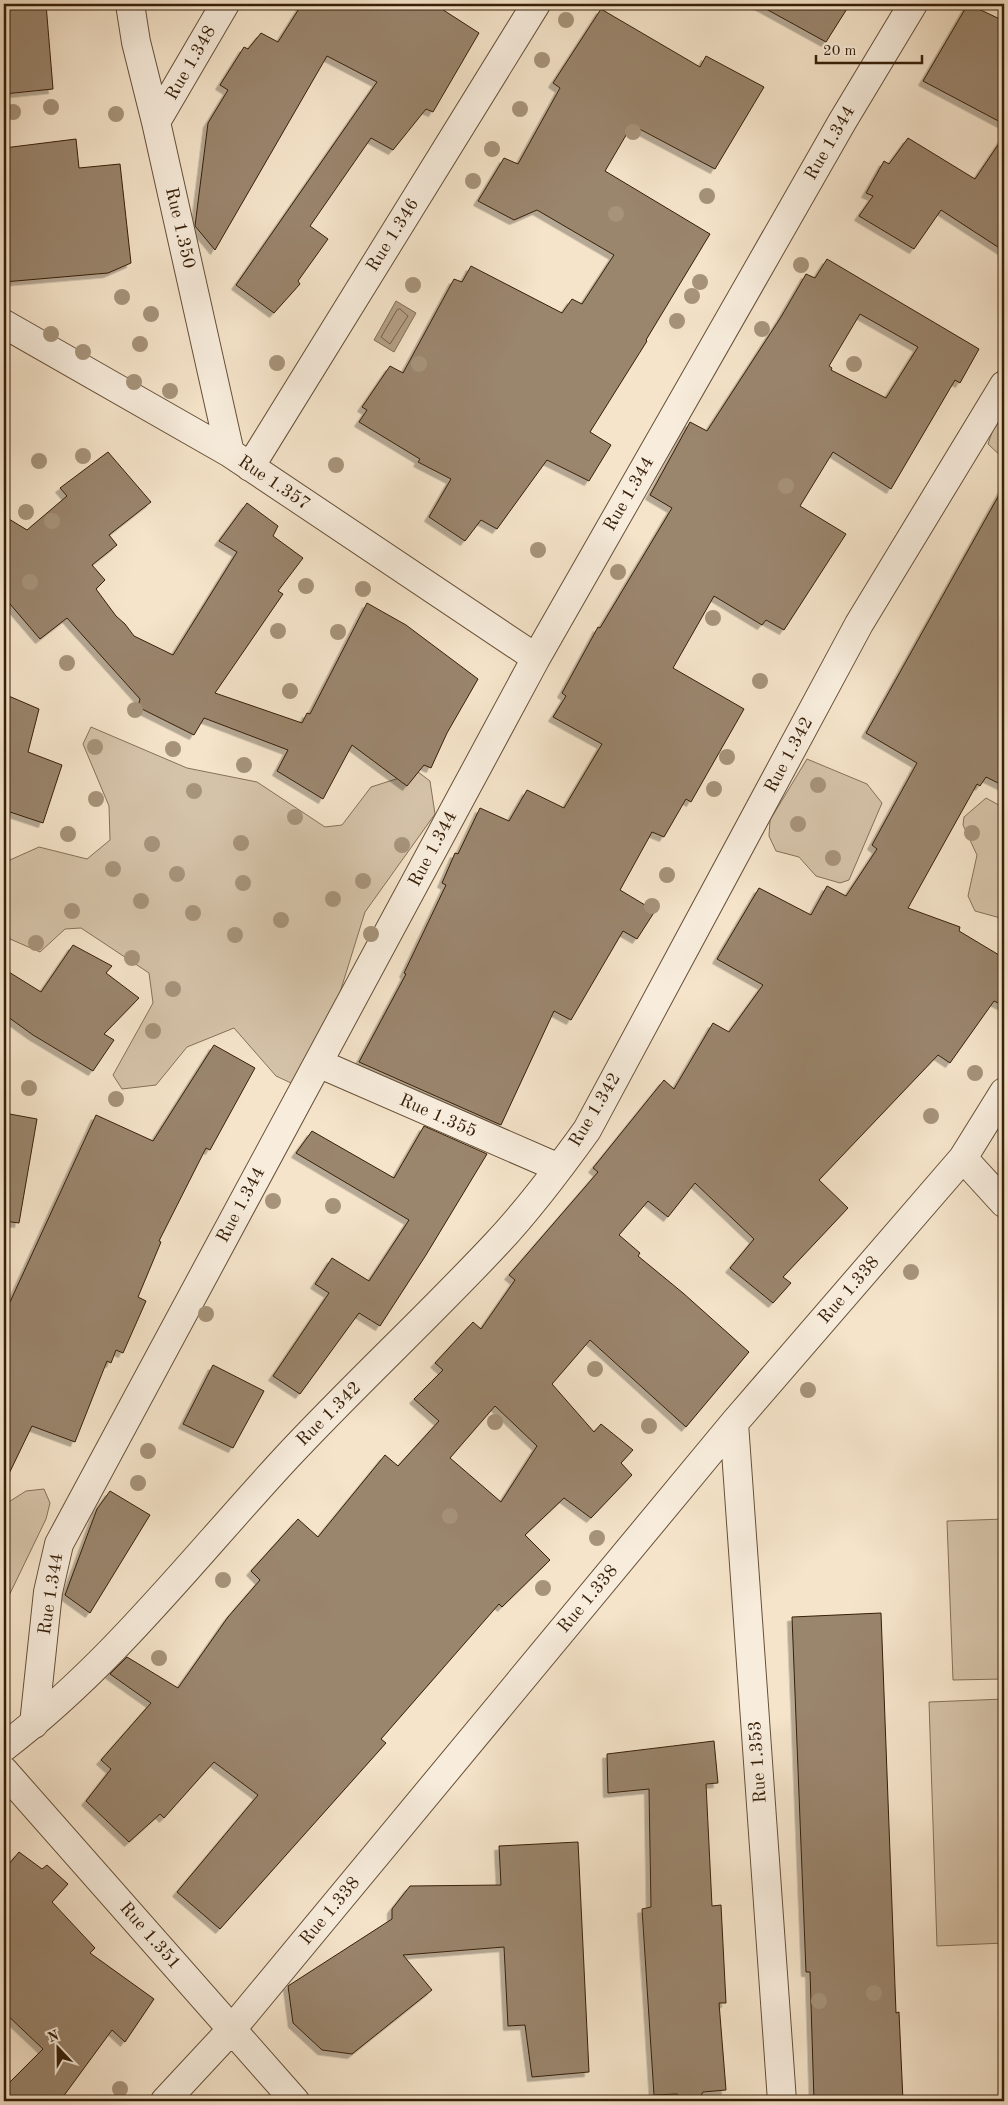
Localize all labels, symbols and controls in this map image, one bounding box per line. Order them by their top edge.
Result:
street label: Rue 1.348 [163,23,219,103]
scale bar [816,32,922,64]
text: 20 m [823,44,857,59]
street label: Rue 1.344 [802,103,858,183]
street label: Rue 1.350 [162,186,198,270]
street label: Rue 1.346 [363,195,423,275]
street label: Rue 1.357 [235,452,313,514]
street label: Rue 1.344 [601,454,657,534]
street label: Rue 1.342 [762,714,816,796]
street label: Rue 1.344 [406,808,460,890]
street label: Rue 1.342 [566,1070,624,1150]
street label: Rue 1.355 [397,1091,479,1141]
street label: Rue 1.344 [214,1164,268,1246]
street label: Rue 1.338 [815,1253,883,1327]
street label: Rue 1.342 [293,1378,365,1450]
street label: Rue 1.344 [36,1552,66,1636]
street label: Rue 1.338 [555,1562,621,1636]
street label: Rue 1.353 [746,1720,770,1804]
street label: Rue 1.338 [297,1874,363,1948]
street label: Rue 1.351 [116,1899,184,1973]
north arrow [32,2022,82,2072]
text: N [46,2028,61,2045]

